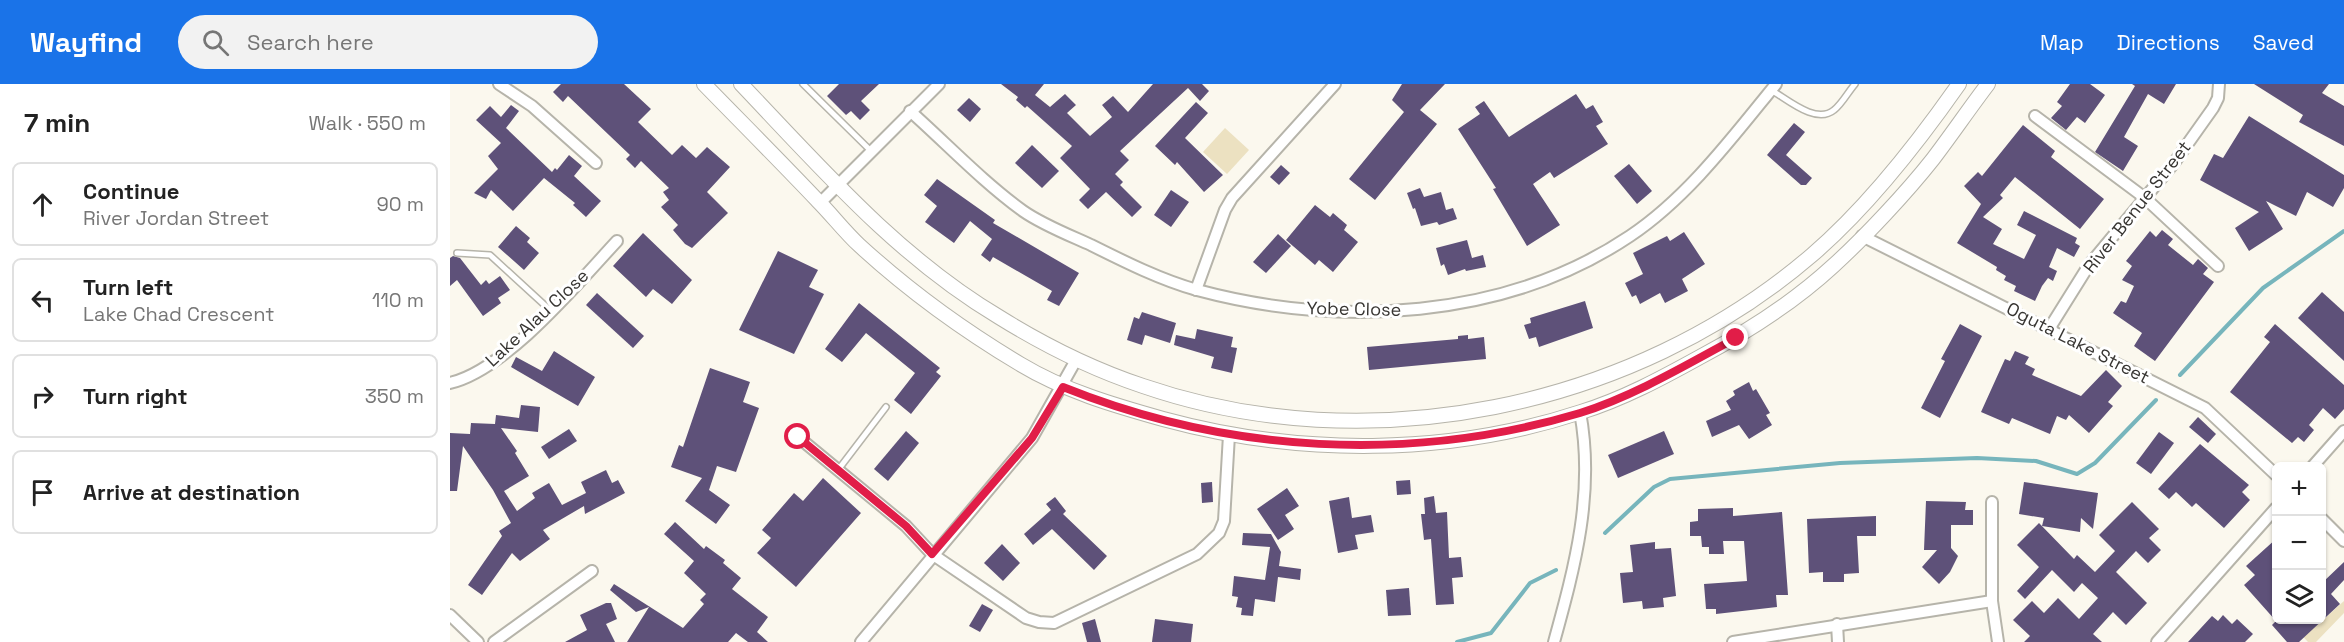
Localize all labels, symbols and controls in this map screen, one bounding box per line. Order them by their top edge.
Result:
search box [178,15,598,69]
text: Wayfind [30,24,142,60]
icon: search [199,26,232,59]
text: Search here [247,28,374,56]
text: Map [2040,29,2084,56]
text: Directions [2117,29,2220,56]
text: Saved [2253,29,2314,56]
text: 7 min [24,106,90,140]
text: Walk · 550 m [308,110,426,136]
street label: River Benue Street [2078,136,2196,278]
text: Continue [83,177,179,205]
icon: ahead [26,188,59,221]
text: 90 m [377,191,424,217]
text: River Jordan Street [83,205,269,231]
street label: Lake Alau Close [480,264,593,371]
text: Turn left [83,273,173,301]
icon: left [26,284,59,317]
text: 110 m [372,287,424,313]
street label: Yobe Close [1306,296,1402,321]
street label: Oguta Lake Street [2003,297,2154,389]
text: Lake Chad Crescent [83,301,274,327]
route end [1722,324,1748,350]
icon: right [26,380,59,413]
text: Turn right [83,382,188,410]
text: 350 m [365,383,424,409]
route start [784,423,810,449]
map controls [2272,462,2326,624]
button: + [2272,462,2326,516]
icon: arrive [26,476,59,509]
text: Arrive at destination [83,478,300,506]
button: − [2272,516,2326,570]
button: layers [2272,570,2326,624]

